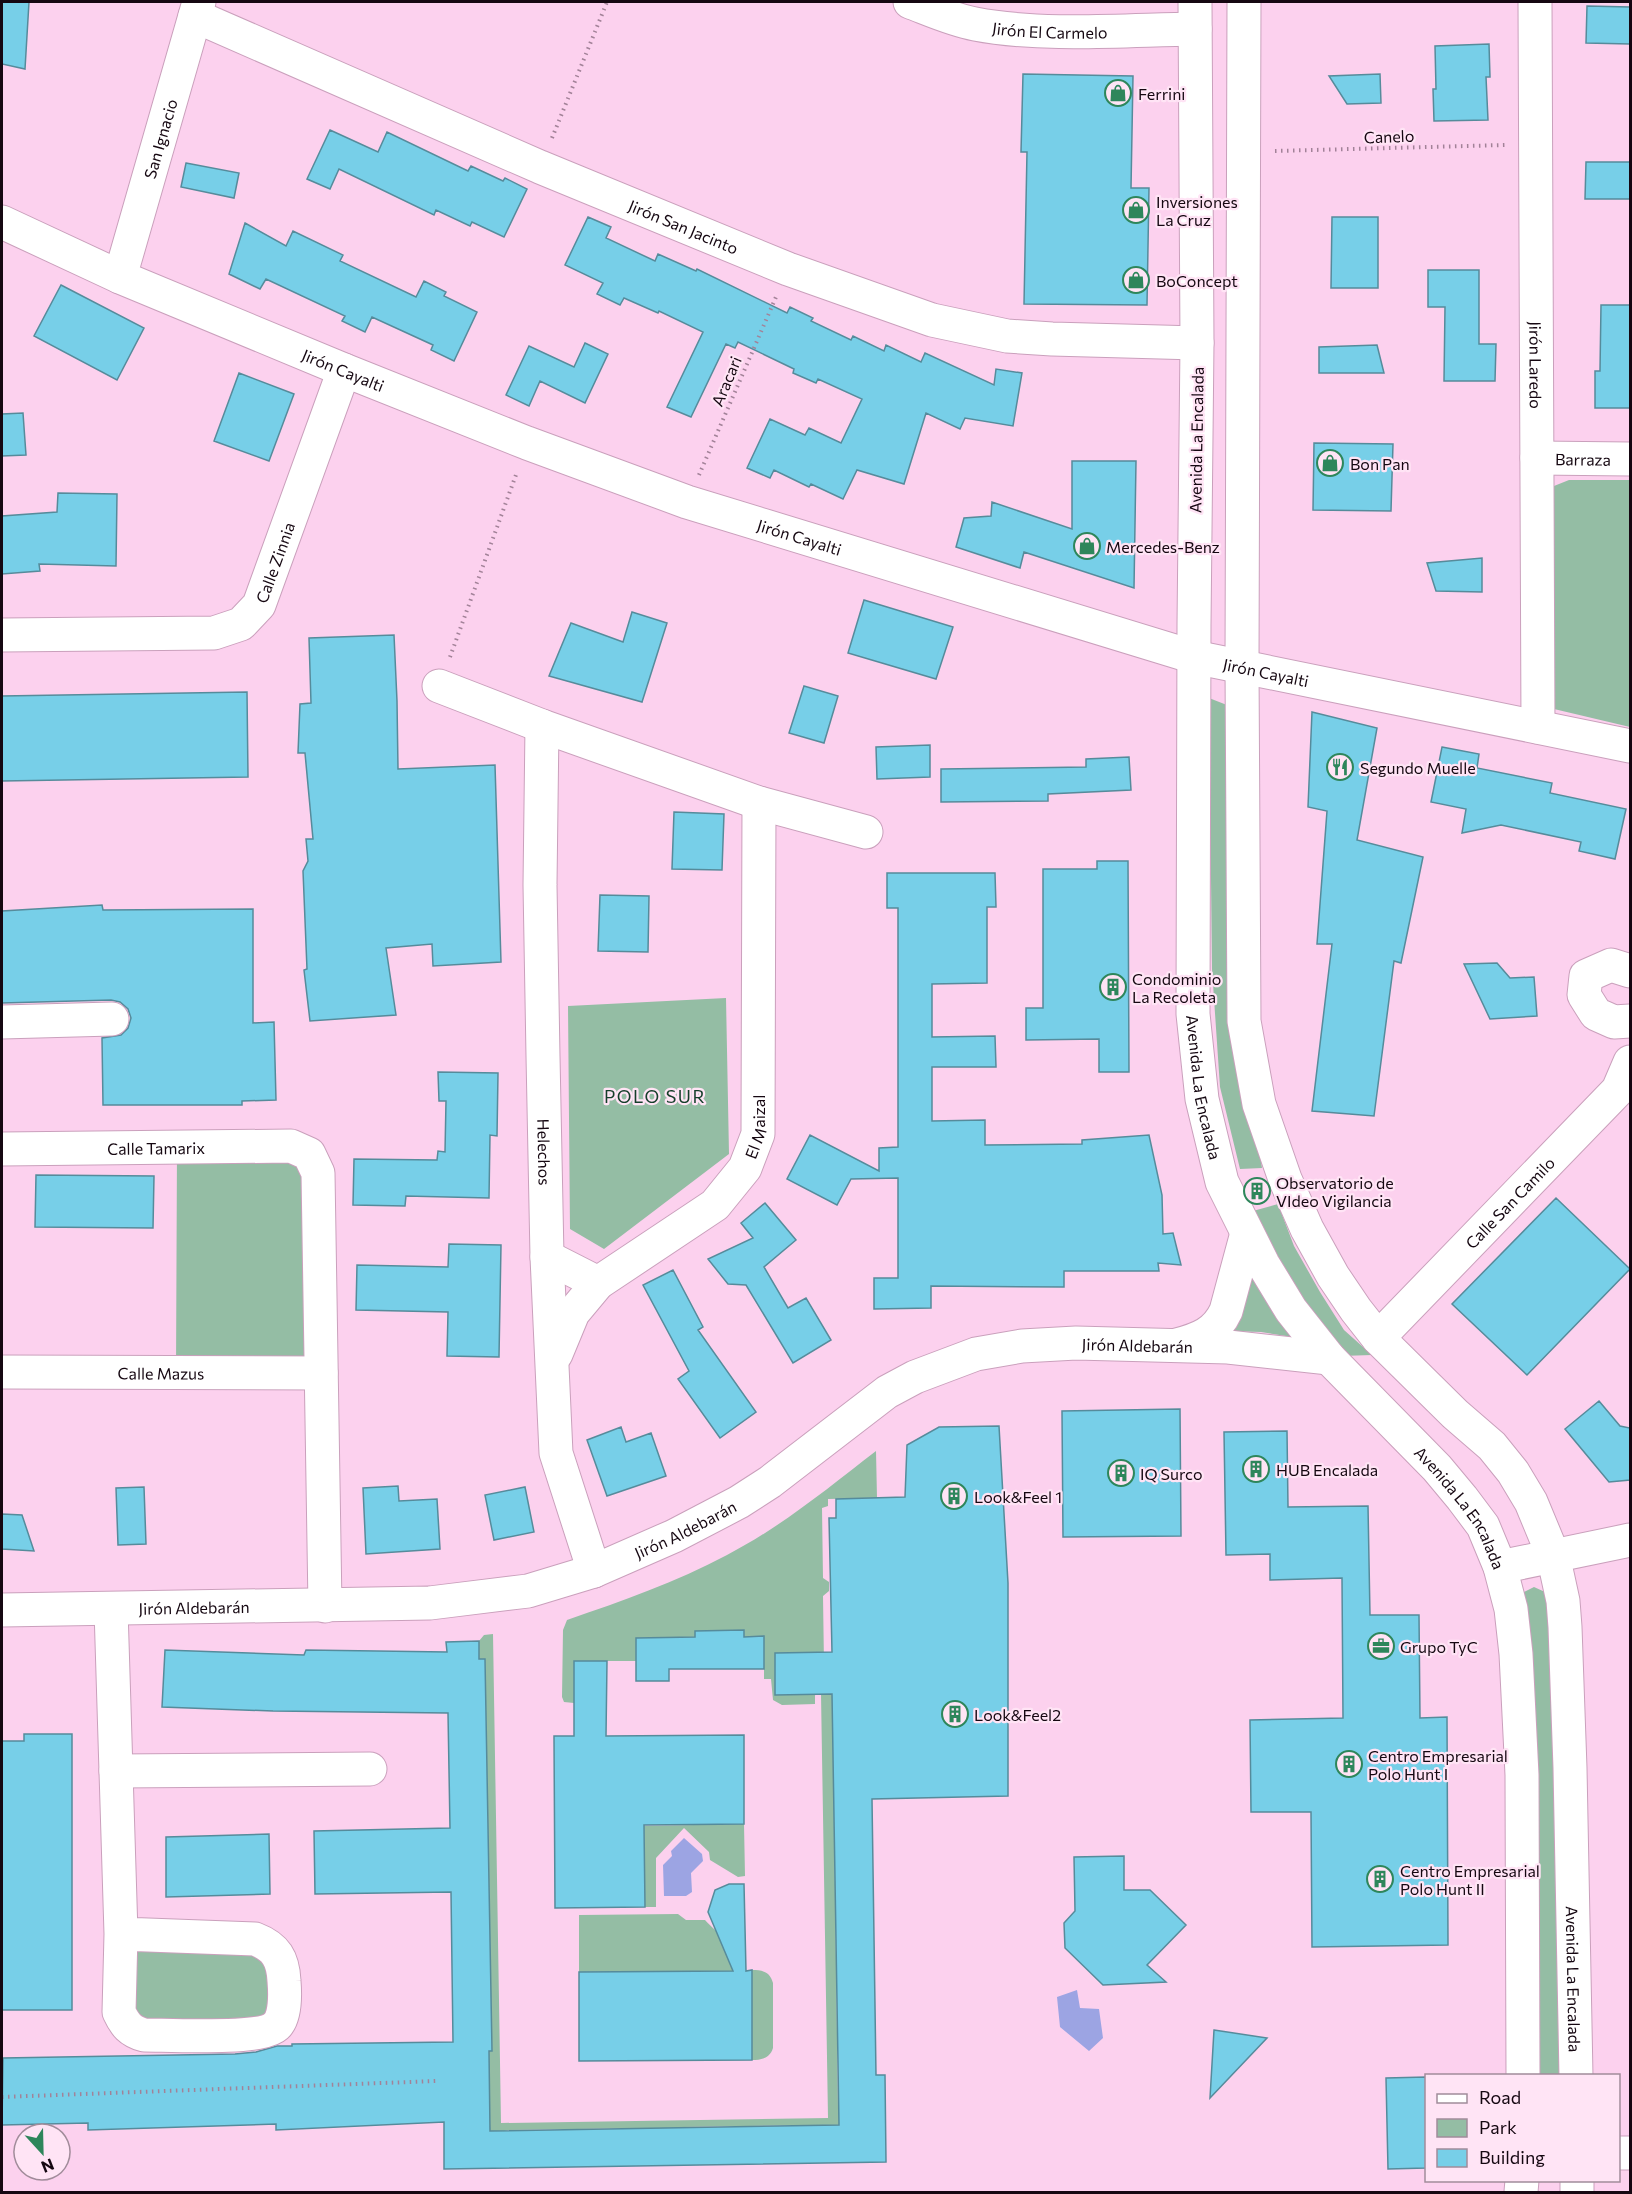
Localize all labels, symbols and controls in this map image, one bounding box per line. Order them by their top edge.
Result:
street label: Jirón El Carmelo [991,17,1108,41]
shop icon: Ferrini [1103,78,1133,108]
place label: Ferrini [1138,84,1185,103]
street label: San Ignacio [139,96,180,181]
street label: Canelo [1363,126,1415,146]
place label: Inversiones La Cruz [1156,192,1238,229]
street label: Jirón San Jacinto [626,195,741,257]
shop icon: Inversiones La Cruz [1121,195,1151,225]
shop icon: BoConcept [1121,265,1151,295]
place label: BoConcept [1156,271,1238,290]
street label: Jirón Laredo [1527,321,1546,409]
street label: Jirón Cayalti [299,344,387,395]
street label: Aracari [707,353,745,409]
street label: Avenida La Encalada [1185,367,1207,513]
shop icon: Bon Pan [1315,448,1345,478]
street label: Barraza [1555,449,1611,468]
place label: Bon Pan [1350,454,1410,473]
street label: Jirón Cayalti [755,515,844,558]
street label: Calle Zinnia [251,519,298,605]
shop icon: Mercedes-Benz [1072,531,1102,561]
place label: Mercedes-Benz [1106,537,1220,556]
street label: Jirón Cayalti [1221,654,1311,690]
restaurant icon: Segundo Muelle [1325,752,1355,782]
place label: Segundo Muelle [1360,758,1476,777]
place label: Condominio La Recoleta [1132,969,1221,1006]
building icon: Condominio La Recoleta [1098,972,1128,1002]
street label: Avenida La Encalada [1184,1014,1226,1161]
district label: POLO SUR [604,1085,706,1107]
street label: El Maizal [740,1095,769,1161]
street label: Helechos [535,1118,555,1186]
street label: Calle Tamarix [107,1137,205,1157]
street label: Calle San Camilo [1461,1152,1558,1252]
place label: Observatorio de VIdeo Vigilancia [1276,1173,1394,1210]
building icon: Observatorio de VIdeo Vigilancia [1242,1176,1272,1206]
street label: Jirón Aldebarán [1082,1334,1193,1356]
street label: Calle Mazus [118,1363,204,1382]
street label: Avenida La Encalada [1411,1442,1509,1572]
building icon: HUB Encalada [1241,1454,1271,1484]
building icon: IQ Surco [1106,1458,1136,1488]
place label: HUB Encalada [1276,1460,1378,1479]
place label: IQ Surco [1140,1464,1203,1483]
building icon: Look&Feel 1 [939,1481,969,1511]
place label: Look&Feel 1 [974,1487,1062,1506]
street label: Jirón Aldebarán [631,1496,739,1562]
street label: Jirón Aldebarán [138,1596,250,1617]
office icon: Grupo TyC [1366,1631,1396,1661]
place label: Grupo TyC [1400,1637,1478,1656]
building icon: Look&Feel2 [940,1699,970,1729]
place label: Look&Feel2 [974,1705,1061,1724]
place label: Centro Empresarial Polo Hunt I [1368,1746,1508,1783]
building icon: Centro Empresarial Polo Hunt I [1334,1749,1364,1779]
place label: Centro Empresarial Polo Hunt II [1400,1861,1540,1898]
building icon: Centro Empresarial Polo Hunt II [1365,1864,1395,1894]
street label: Avenida La Encalada [1563,1906,1585,2053]
legend [1425,2074,1620,2182]
text: Road [1479,2086,1521,2108]
text: Park [1479,2116,1517,2138]
north arrow [12,2122,72,2182]
text: Building [1479,2146,1545,2168]
text: N [39,2155,57,2177]

